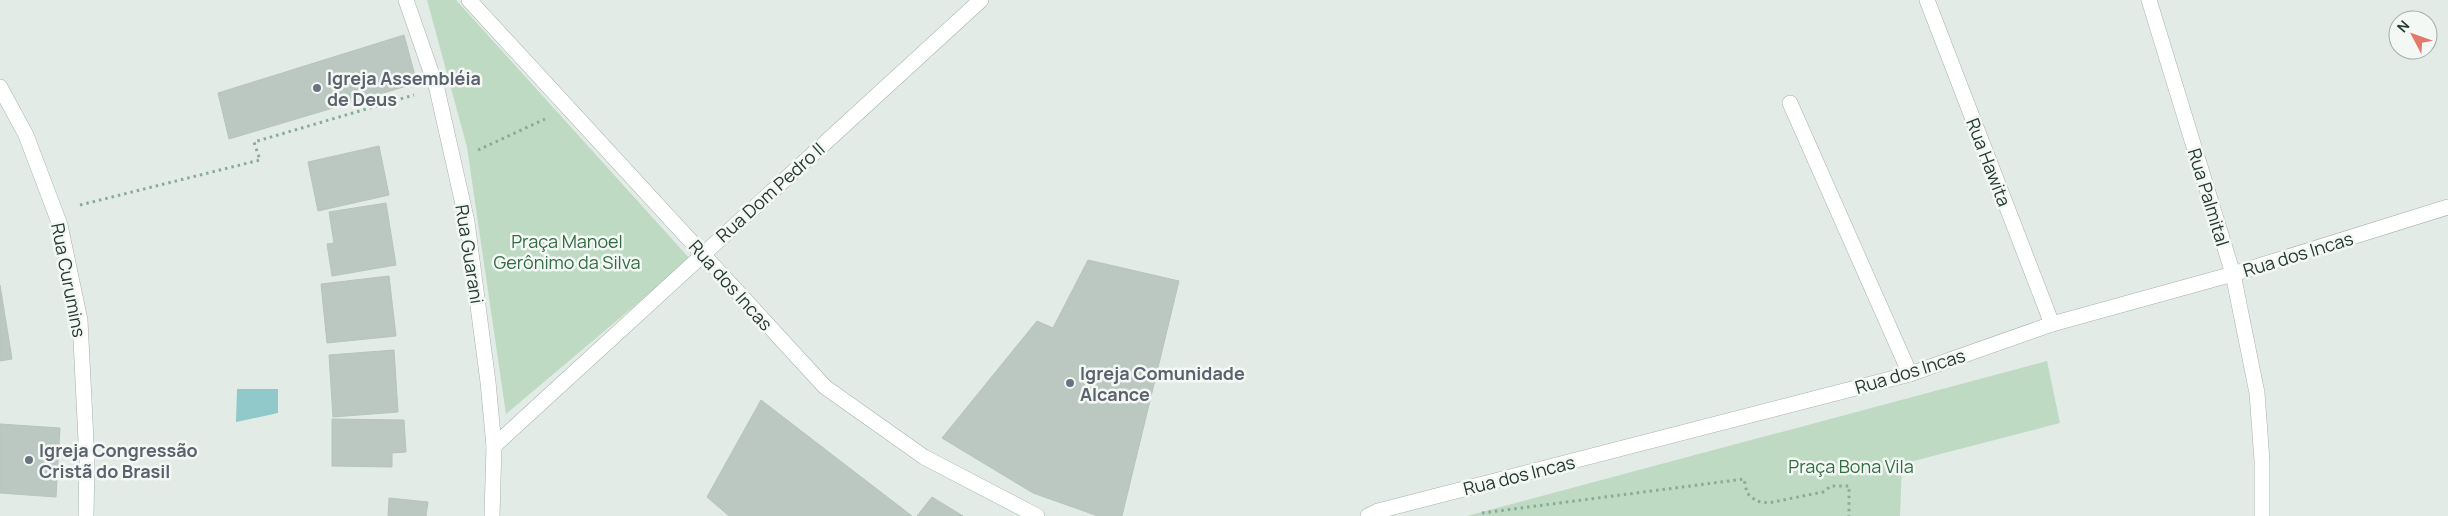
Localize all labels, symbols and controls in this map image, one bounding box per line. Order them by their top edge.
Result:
north arrow [2388,10,2438,60]
text: N [2392,16,2413,36]
place label: Igreja Assembléia de Deus [327,66,481,111]
marker: Igreja Assembléia de Deus [311,82,323,94]
street label: Rua Hawita [1961,114,2017,210]
street label: Rua Dom Pedro II [711,137,829,247]
street label: Rua Palmital [2183,145,2235,249]
street label: Rua Guarani [450,203,490,305]
street label: Rua Curumins [46,221,92,339]
street label: Rua dos Incas [2240,226,2356,282]
park label: Praça Manoel Gerônimo da Silva [494,229,640,274]
street label: Rua dos Incas [684,235,778,335]
street label: Rua dos Incas [1852,343,1968,399]
place label: Igreja Comunidade Alcance [1080,361,1245,406]
marker: Igreja Comunidade Alcance [1064,377,1076,389]
place label: Igreja Congressão Cristã do Brasil [39,438,198,483]
street label: Rua dos Incas [1461,450,1577,500]
marker: Igreja Congressão Cristã do Brasil [23,454,35,466]
park label: Praça Bona Vila [1788,454,1914,478]

